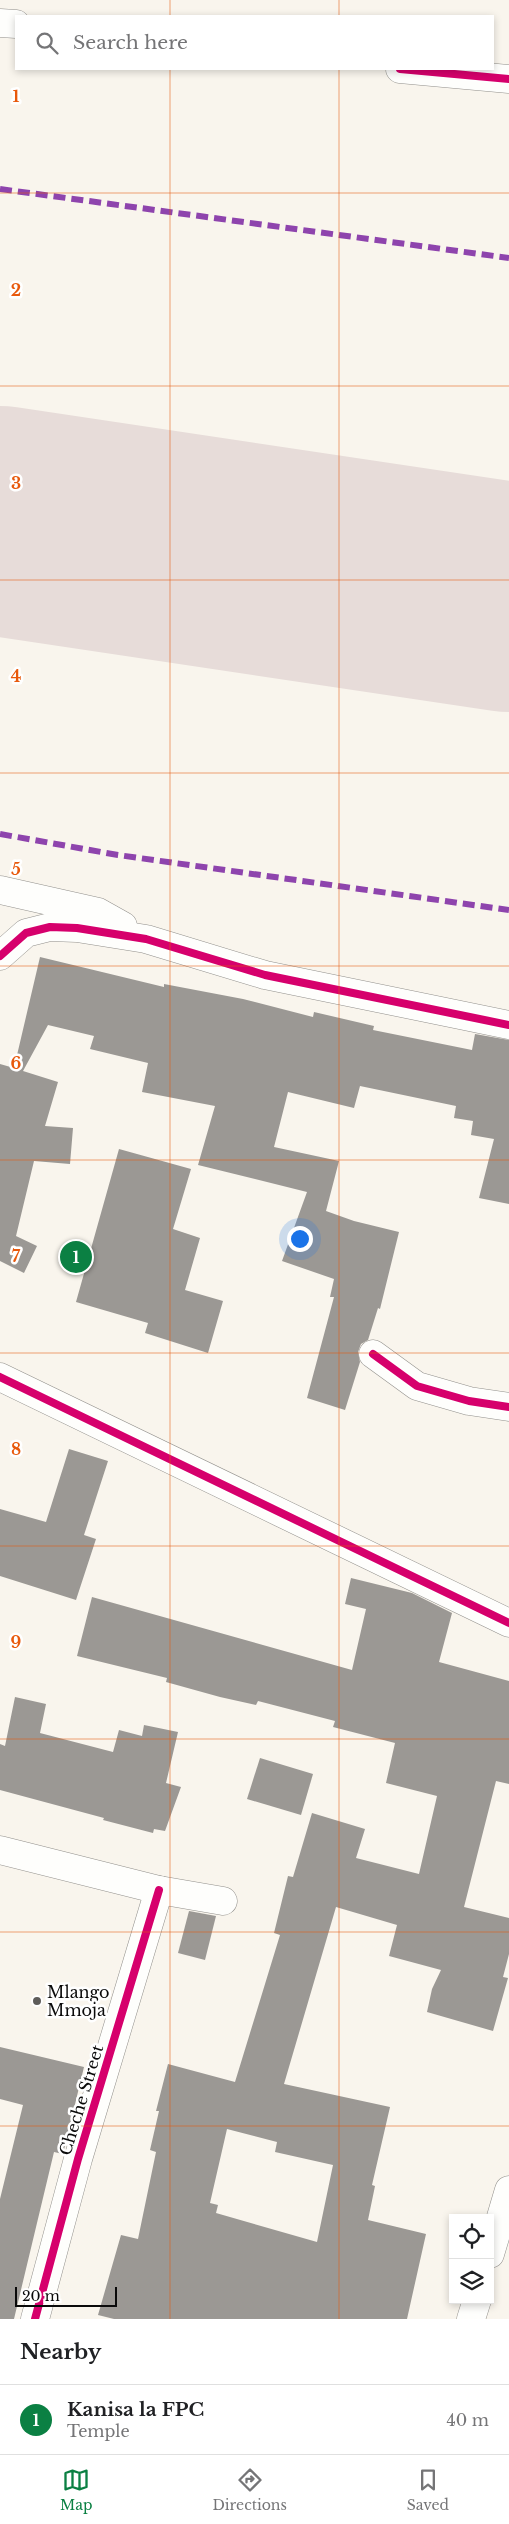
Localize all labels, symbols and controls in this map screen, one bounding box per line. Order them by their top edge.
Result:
search box [15,15,494,70]
icon: search [33,29,61,57]
text: Search here [73,31,188,54]
text: 1 [13,86,20,106]
text: 2 [11,280,21,300]
text: 3 [11,473,21,493]
text: 4 [11,666,21,686]
text: 5 [11,859,21,879]
text: 6 [11,1053,22,1073]
your location [287,1226,313,1252]
pin: 1 [60,1238,92,1276]
text: 7 [12,1246,21,1266]
text: 8 [11,1439,21,1459]
text: 9 [11,1632,22,1652]
place label: Mlango Mmoja [47,1982,110,2020]
marker: Mlango Mmoja [31,1995,43,2007]
street label: Cheche Street [55,2042,107,2158]
map controls [449,2214,494,2304]
button: locate [449,2214,494,2259]
button: layers [449,2259,494,2304]
scale bar [15,2284,118,2307]
text: 20 m [22,2287,60,2305]
text: Nearby [20,2339,101,2365]
text: Kanisa la FPC [67,2398,204,2421]
text: 1 [33,2410,39,2430]
text: 40 m [446,2410,489,2430]
text: Temple [67,2421,130,2441]
tab: Map [60,2466,93,2514]
tab: Directions [212,2466,287,2514]
tab: Saved [407,2466,449,2514]

